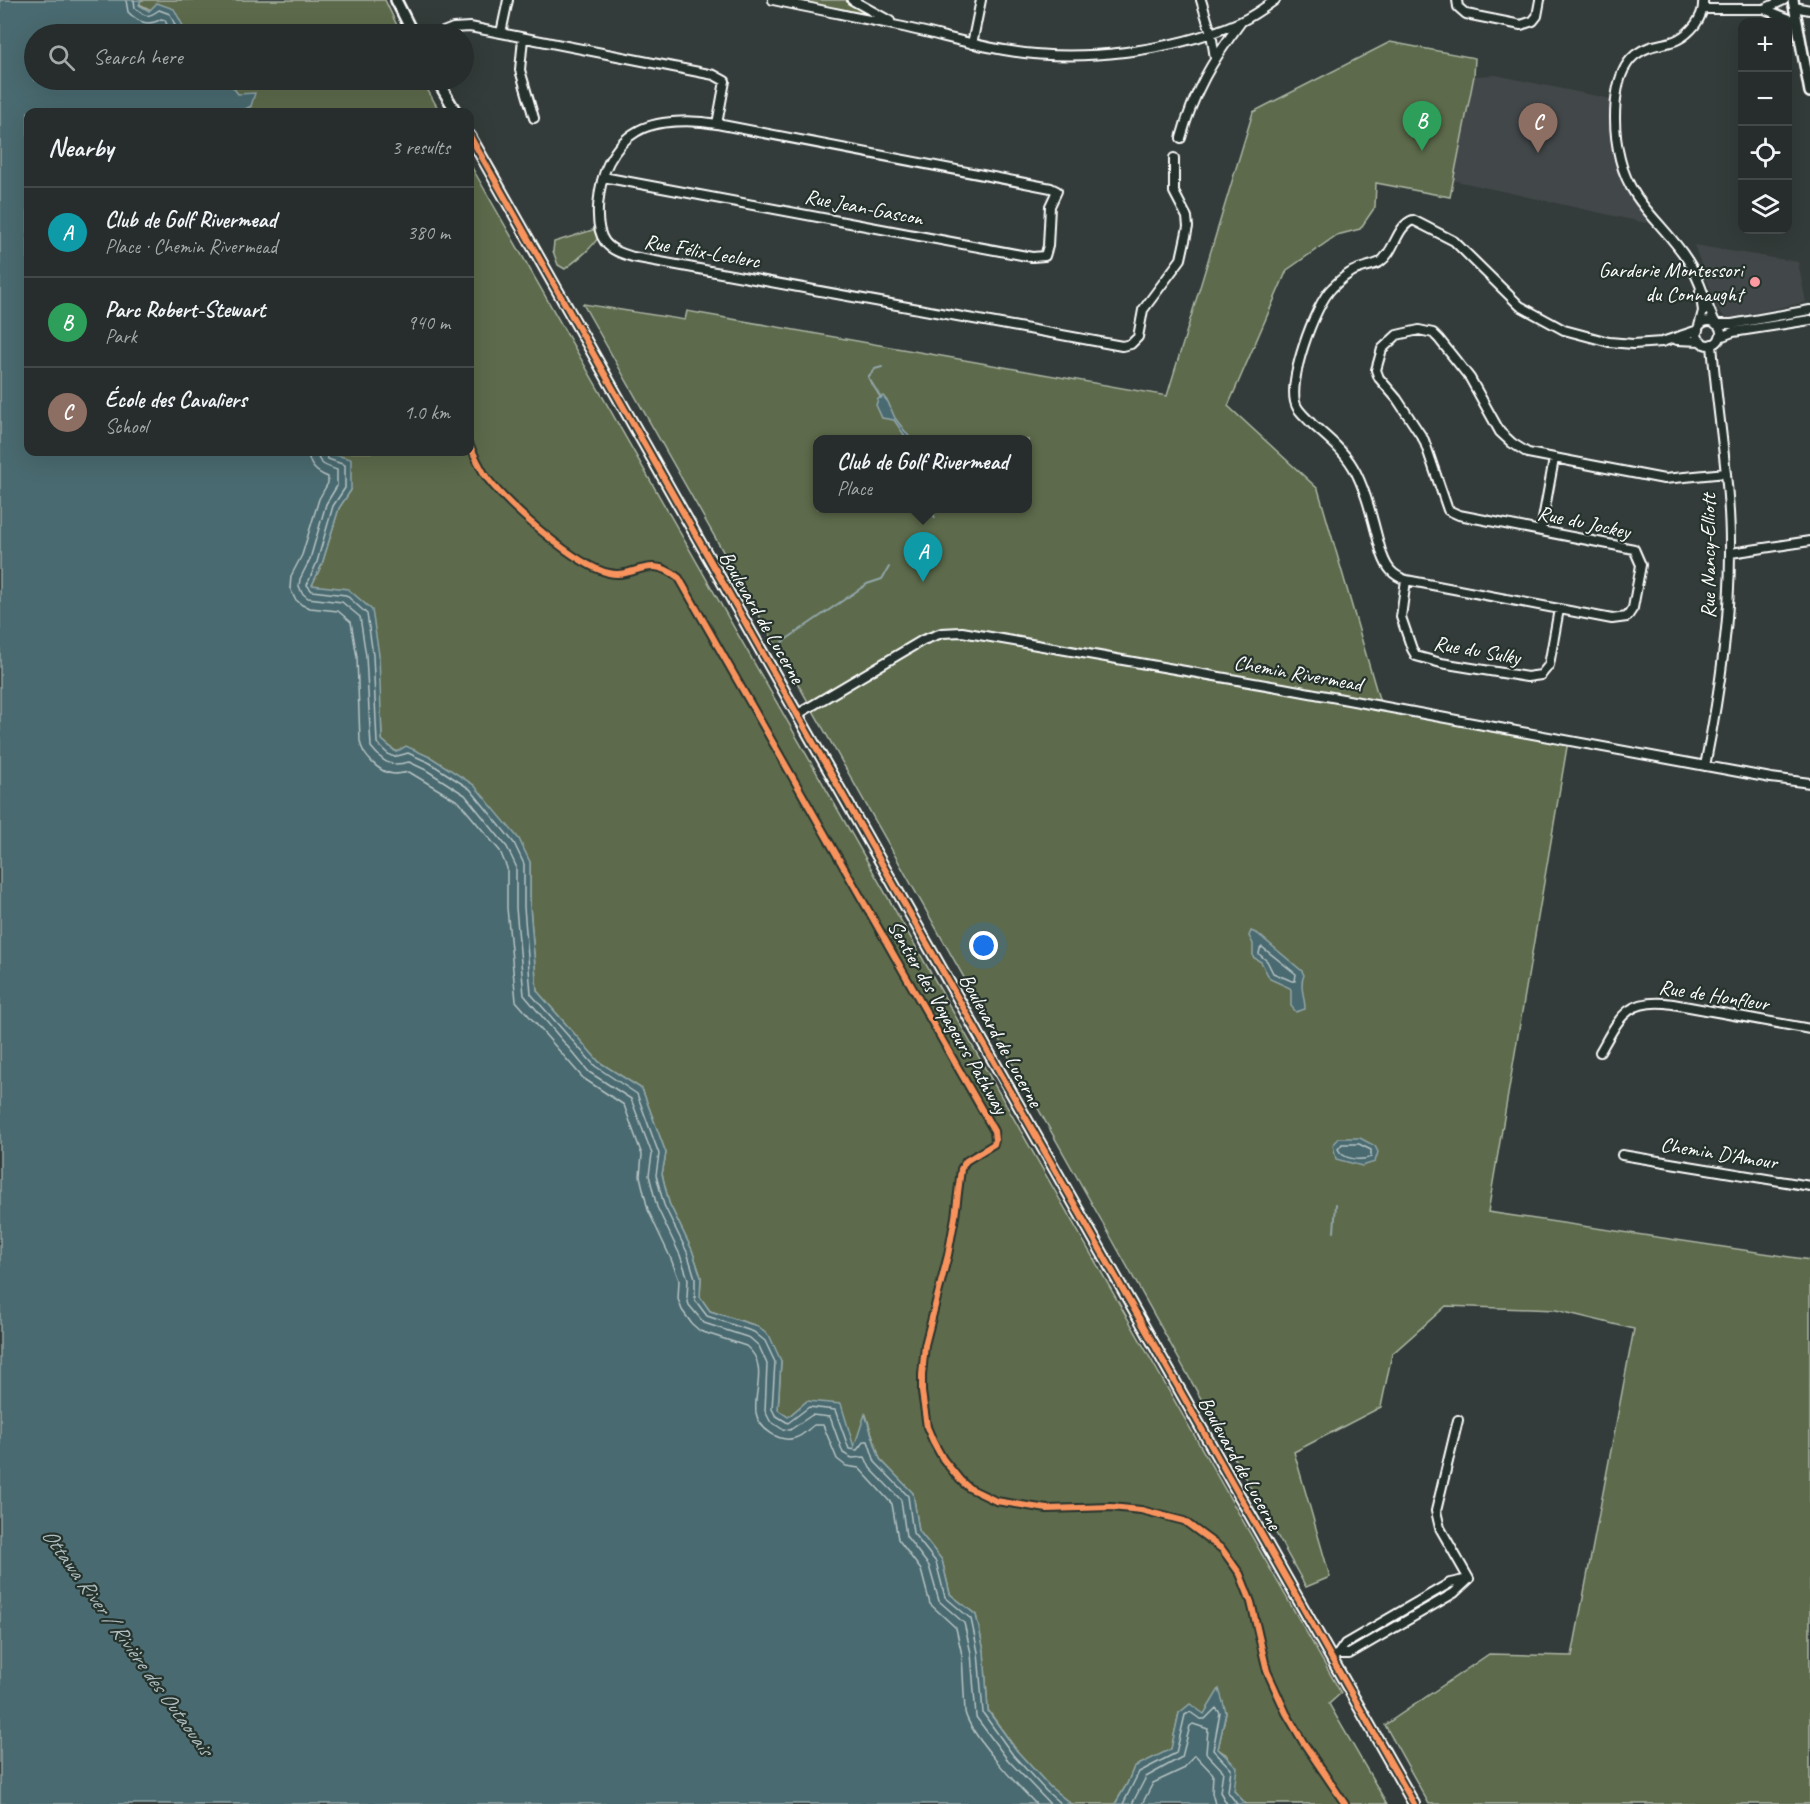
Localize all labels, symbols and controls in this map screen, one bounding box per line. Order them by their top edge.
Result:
map controls [1738,18,1792,234]
button: + [1738,18,1792,72]
search box [24,24,474,90]
icon: search [45,41,78,74]
text: Search here [93,43,183,71]
button: − [1738,72,1792,126]
pin: B [1402,102,1442,151]
pin: C [1518,104,1558,153]
button: locate [1738,126,1792,180]
text: Nearby [48,131,113,164]
text: 3 results [391,135,450,160]
button: layers [1738,180,1792,234]
street label: Rue Jean-Gascon [803,183,927,231]
text: Club de Golf Rivermead [105,206,276,234]
text: A [62,220,73,245]
text: 380 m [407,220,450,245]
street label: Rue Félix-Leclerc [642,228,763,274]
text: Place · Chemin Rivermead [105,234,277,259]
place label: Garderie Montessori du Connaught [1599,257,1746,307]
marker: Garderie Montessori du Connaught [1748,275,1762,289]
text: Parc Robert-Stewart [105,296,265,324]
text: B [62,310,73,335]
text: 940 m [407,310,450,335]
text: Park [105,324,137,349]
text: École des Cavaliers [105,386,247,414]
text: C [63,400,72,425]
text: 1.0 km [404,400,450,425]
text: School [105,414,148,439]
popup [813,435,1032,513]
text: Club de Golf Rivermead [837,448,1008,476]
text: Place [837,476,872,501]
street label: Rue Nancy-Elliott [1695,491,1721,619]
street label: Rue du Jockey [1535,500,1635,545]
pin: A [904,532,942,582]
street label: Boulevard de Lucerne [714,546,811,689]
street label: Rue du Sulky [1432,630,1524,671]
street label: Chemin Rivermead [1232,649,1368,698]
street label: Sentier des Voyageurs Pathway [882,916,1015,1120]
your location [969,931,998,960]
street label: Boulevard de Lucerne [954,969,1049,1112]
street label: Rue de Honfleur [1657,973,1772,1017]
street label: Chemin D'Amour [1659,1131,1781,1175]
street label: Boulevard de Lucerne [1193,1392,1288,1535]
water label: Ottawa River / Rivière des Outaouais [35,1523,221,1763]

